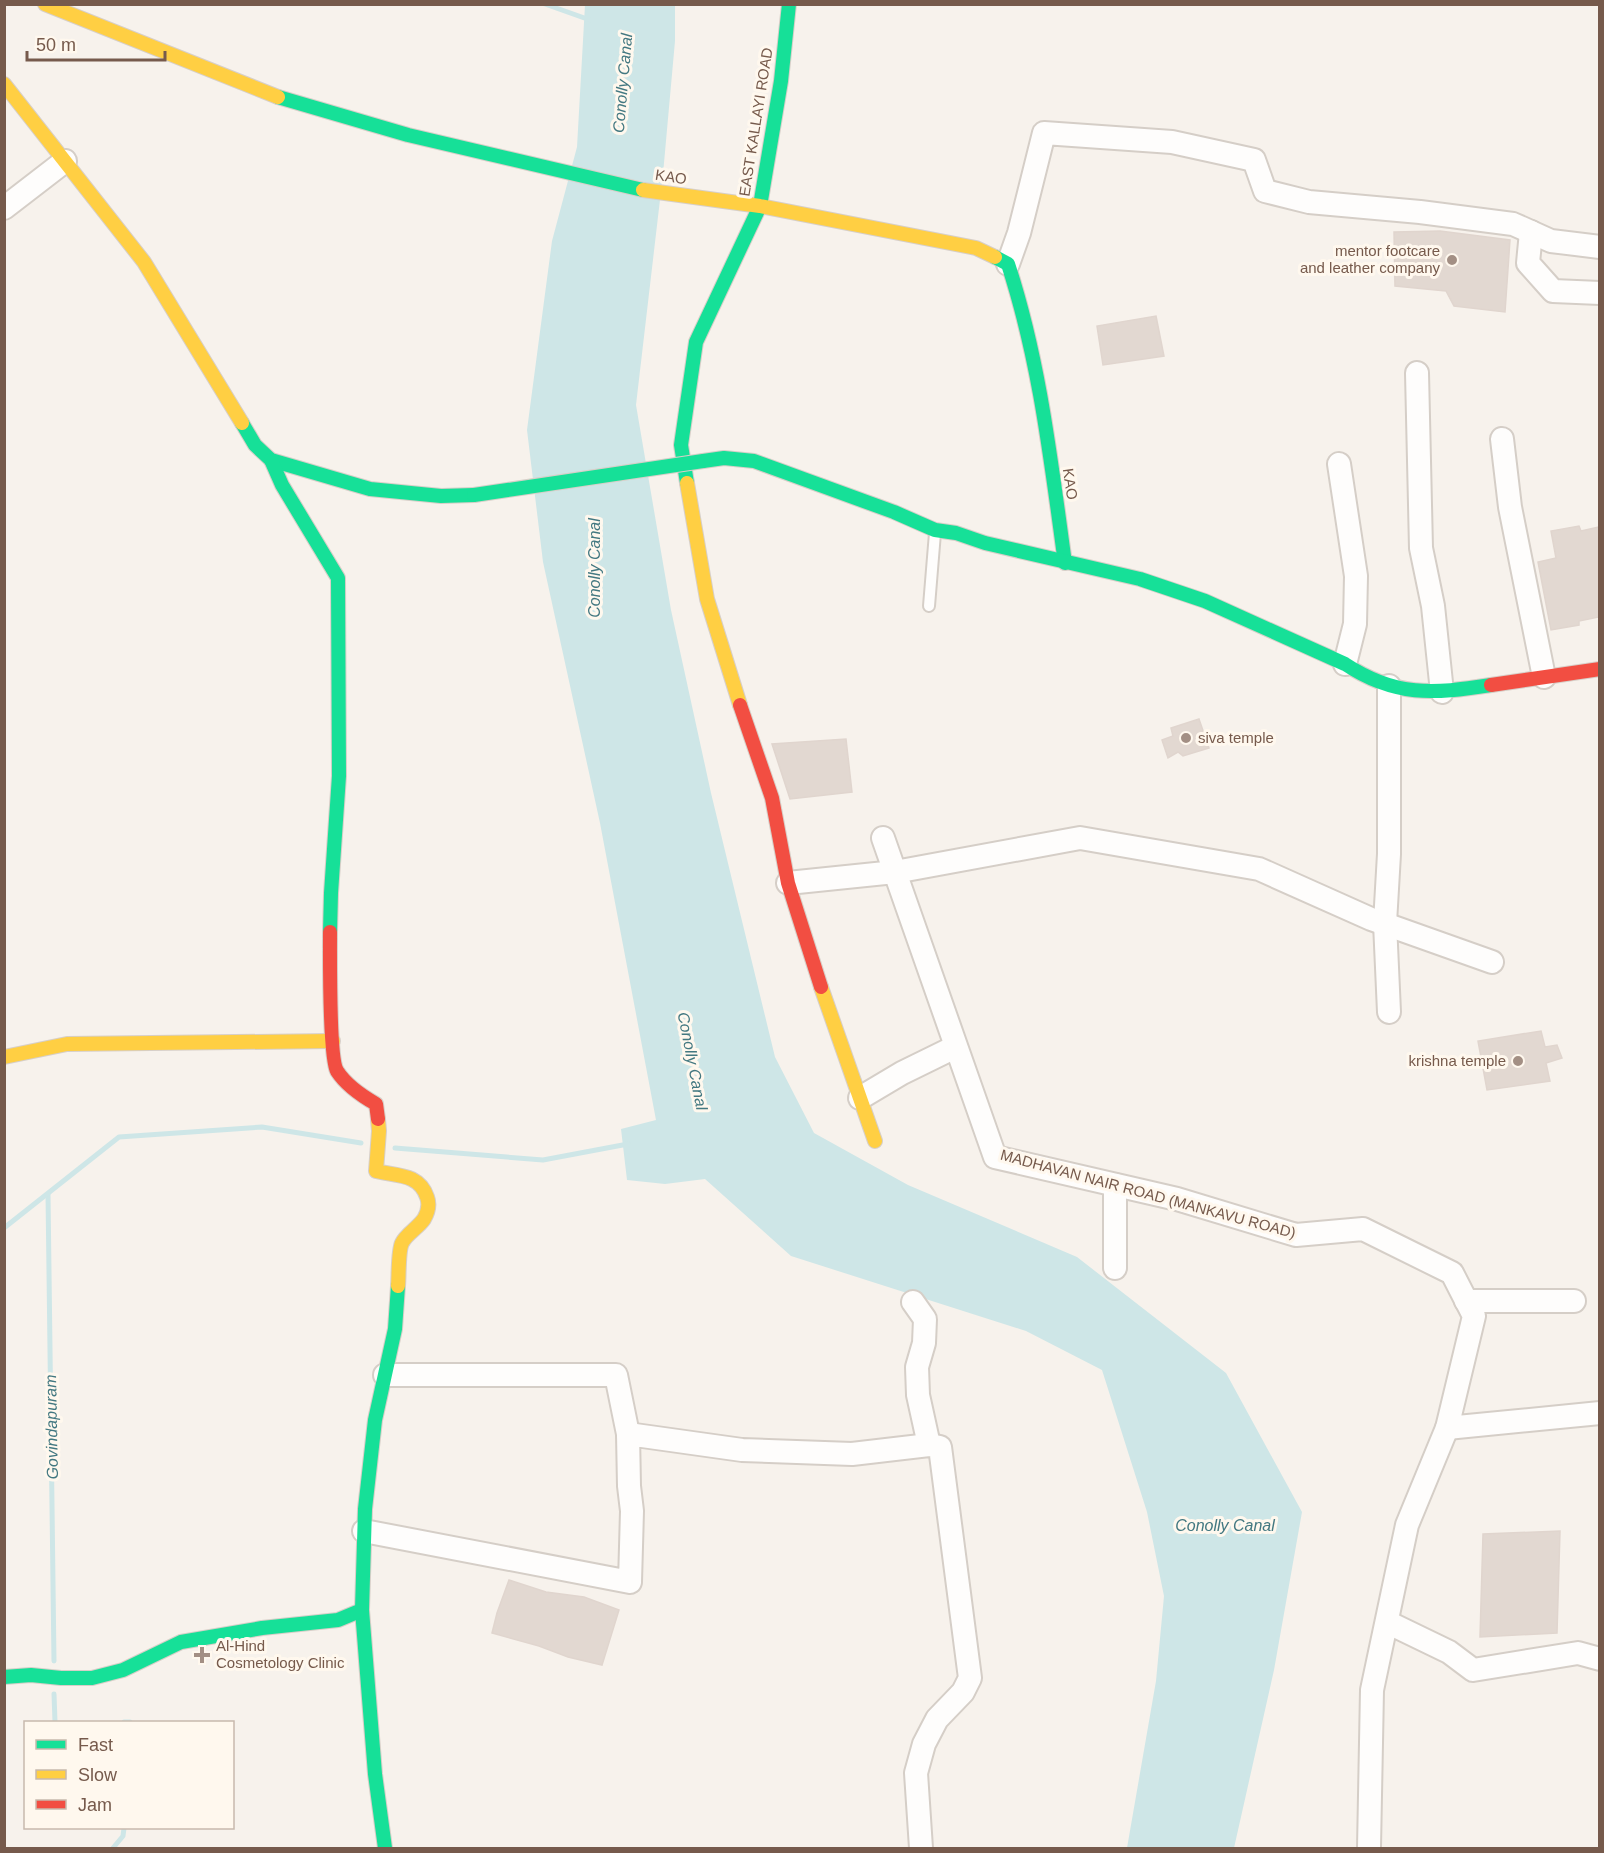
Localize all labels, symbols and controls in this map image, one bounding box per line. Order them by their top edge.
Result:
scale bar [27,24,165,62]
water label: Conolly Canal [610,32,635,133]
text: 50 m [36,35,76,55]
street label: EAST KALLAYI ROAD [735,46,776,197]
street label: KAO [654,166,688,187]
place label: mentor footcare and leather company [1300,242,1440,276]
marker: mentor footcare and leather company [1445,253,1459,267]
street label: KAO [1060,467,1081,501]
water label: Conolly Canal [586,518,603,618]
place label: siva temple [1198,729,1274,746]
marker: siva temple [1179,731,1193,745]
water label: Conolly Canal [675,1011,710,1112]
place label: krishna temple [1408,1052,1506,1069]
marker: krishna temple [1511,1054,1525,1068]
street label: MADHAVAN NAIR ROAD (MANKAVU ROAD) [999,1146,1298,1241]
water label: Govindapuram [42,1374,61,1480]
water label: Conolly Canal [1175,1517,1275,1534]
place label: Al-Hind Cosmetology Clinic [216,1637,345,1671]
marker: Al-Hind Cosmetology Clinic [193,1646,211,1664]
legend [24,1721,234,1829]
text: Fast [78,1735,113,1755]
text: Slow [78,1765,118,1785]
text: Jam [78,1795,112,1815]

